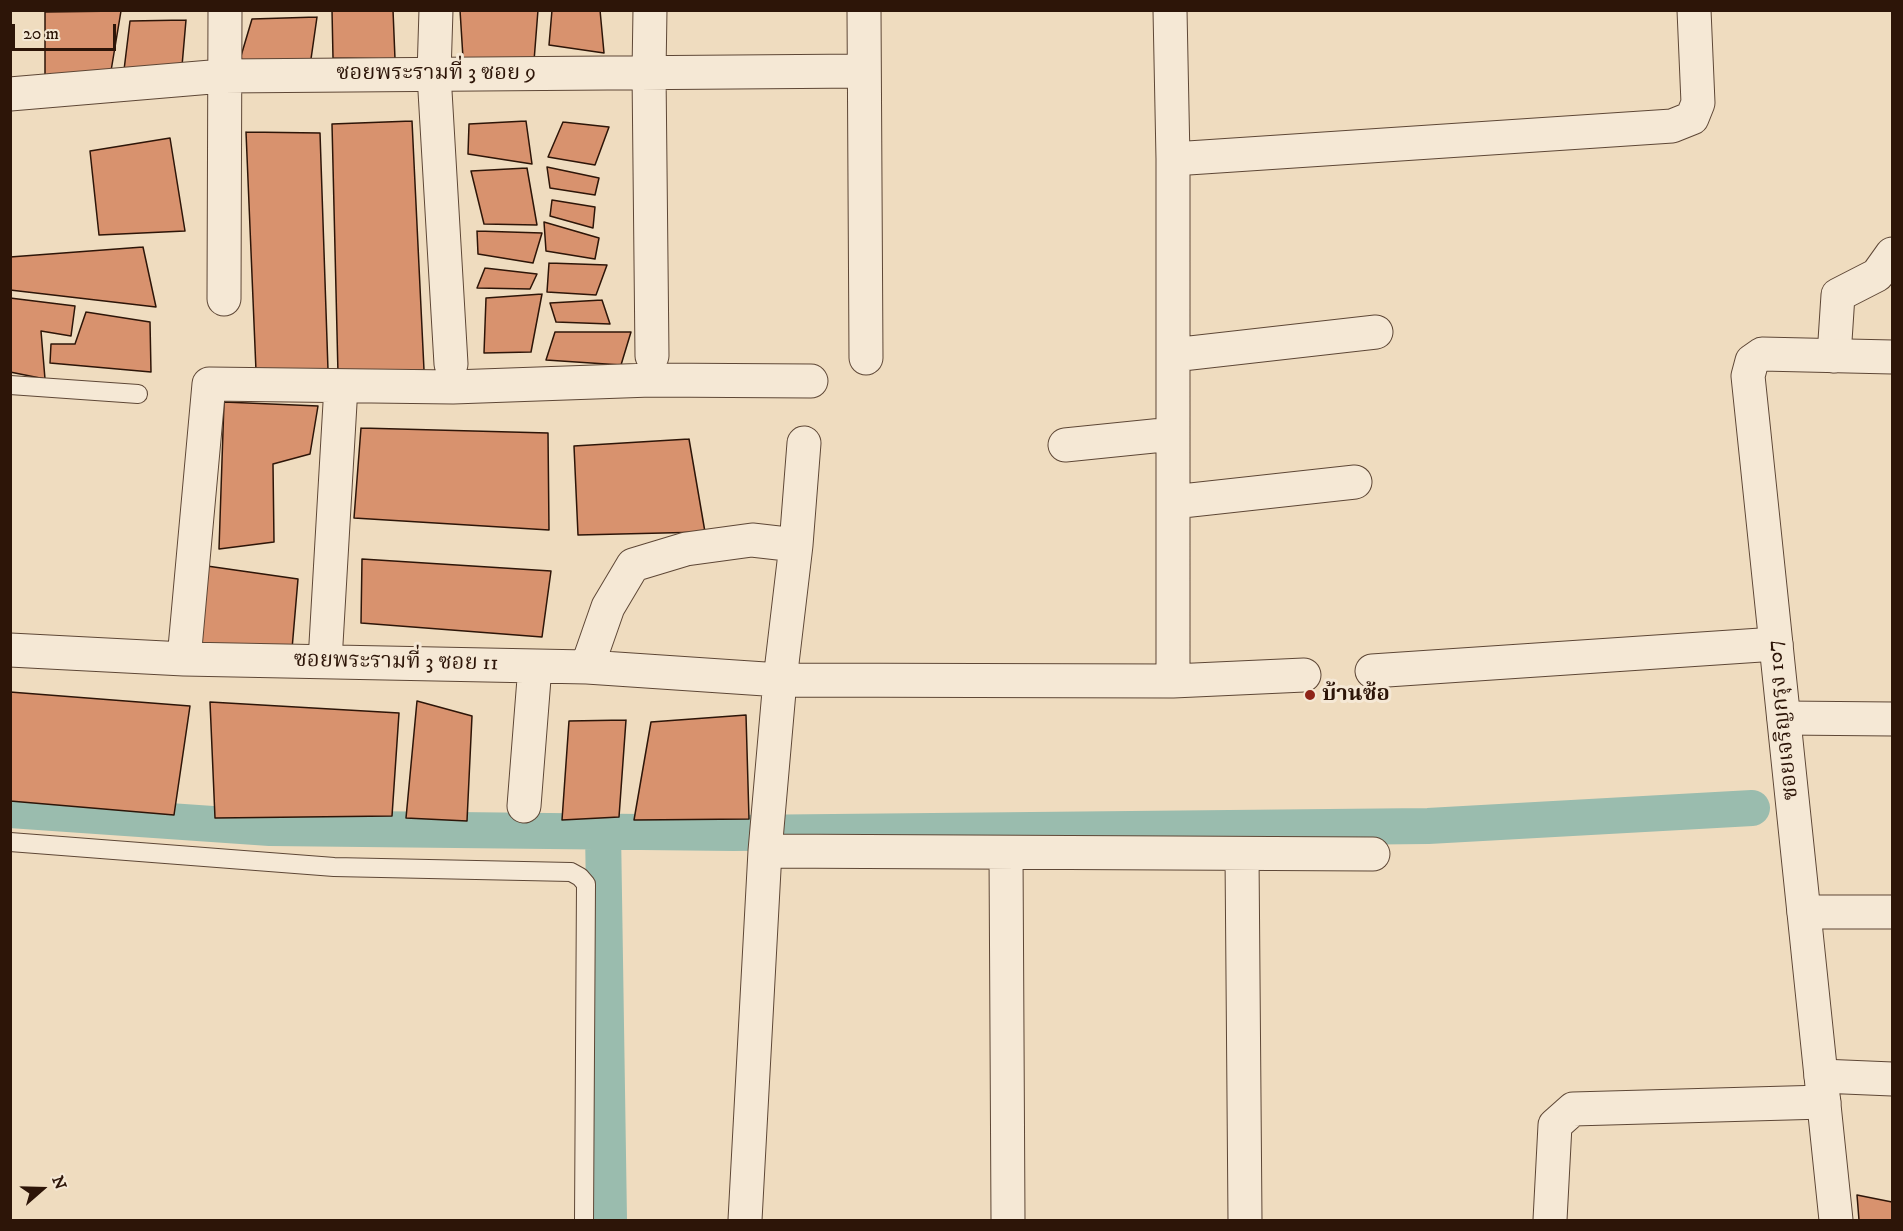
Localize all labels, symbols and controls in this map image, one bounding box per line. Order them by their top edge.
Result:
scale bar [15,12,118,50]
text: 20 m [23,23,59,45]
street label: ซอยพระรามที่ 3 ซอย 9 [336,61,536,87]
street label: ซอยเจริญกรุง 107 [1762,639,1806,801]
street label: ซอยพระรามที่ 3 ซอย 11 [293,648,499,678]
place label: บ้านซ้อ [1322,682,1390,708]
marker: บ้านซ้อ [1303,688,1317,702]
north arrow [12,1159,72,1219]
text: N [47,1173,71,1192]

